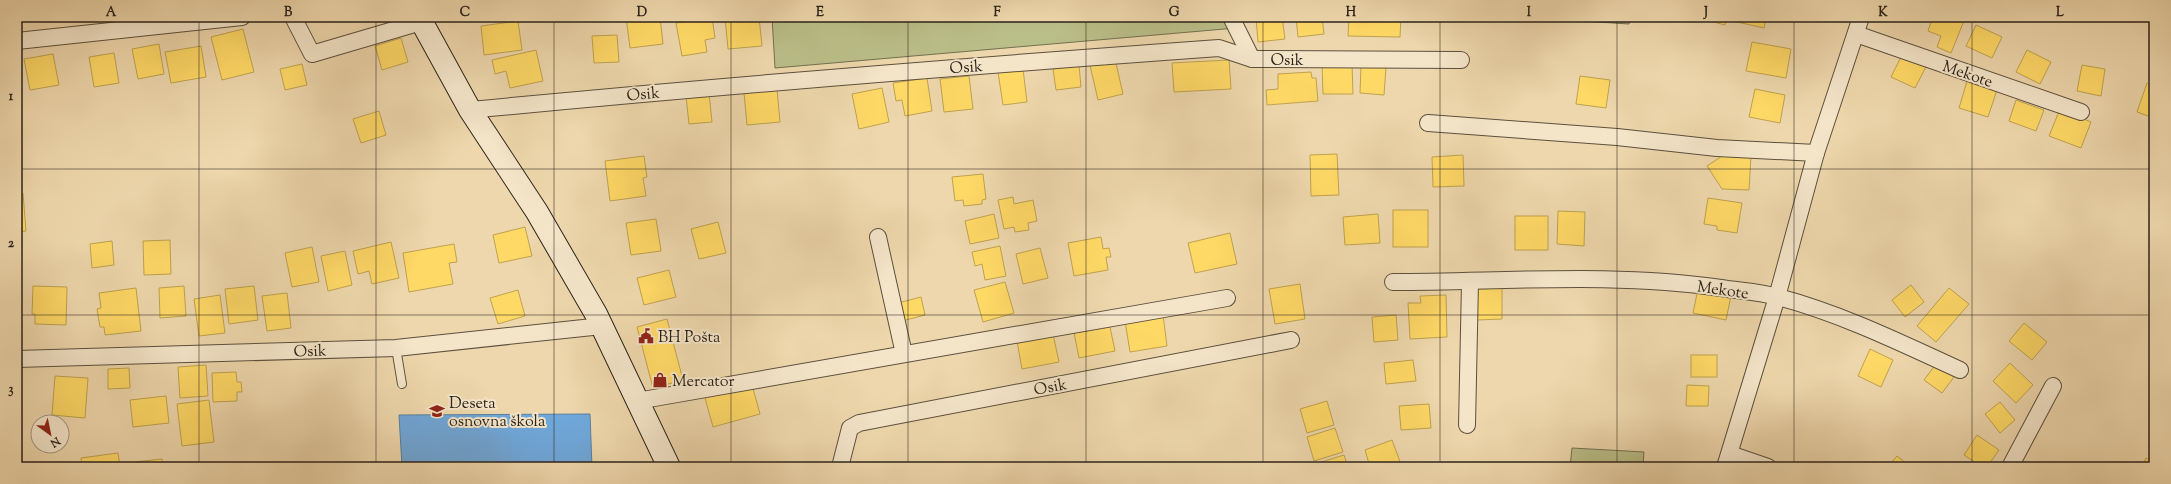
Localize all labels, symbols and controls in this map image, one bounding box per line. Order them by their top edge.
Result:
text: A [106,4,117,22]
text: B [284,4,293,22]
text: C [460,4,470,22]
text: D [637,4,647,22]
text: E [816,4,824,22]
text: F [993,4,1001,22]
text: G [1169,4,1180,22]
text: H [1346,4,1357,22]
text: I [1527,4,1532,22]
text: J [1703,4,1708,22]
text: K [1878,4,1888,22]
text: L [2056,4,2064,22]
street label: Osik [1270,50,1304,73]
street label: Osik [949,56,984,81]
street label: Mekote [1939,56,1995,95]
street label: Osik [626,83,661,108]
text: 1 [9,88,14,106]
text: 2 [8,235,15,253]
street label: Mekote [1695,276,1750,306]
public building icon: BH Pošta [637,327,655,345]
place label: BH Pošta [658,327,721,350]
street label: Osik [293,340,327,365]
shop icon: Mercator [651,371,669,389]
place label: Mercator [672,371,735,394]
street label: Osik [1032,374,1069,403]
text: 3 [8,381,14,399]
place label: Deseta osnovna škola [449,393,546,434]
school or university icon: Deseta osnovna škola [428,402,446,420]
north arrow [30,414,70,454]
text: N [47,432,64,451]

